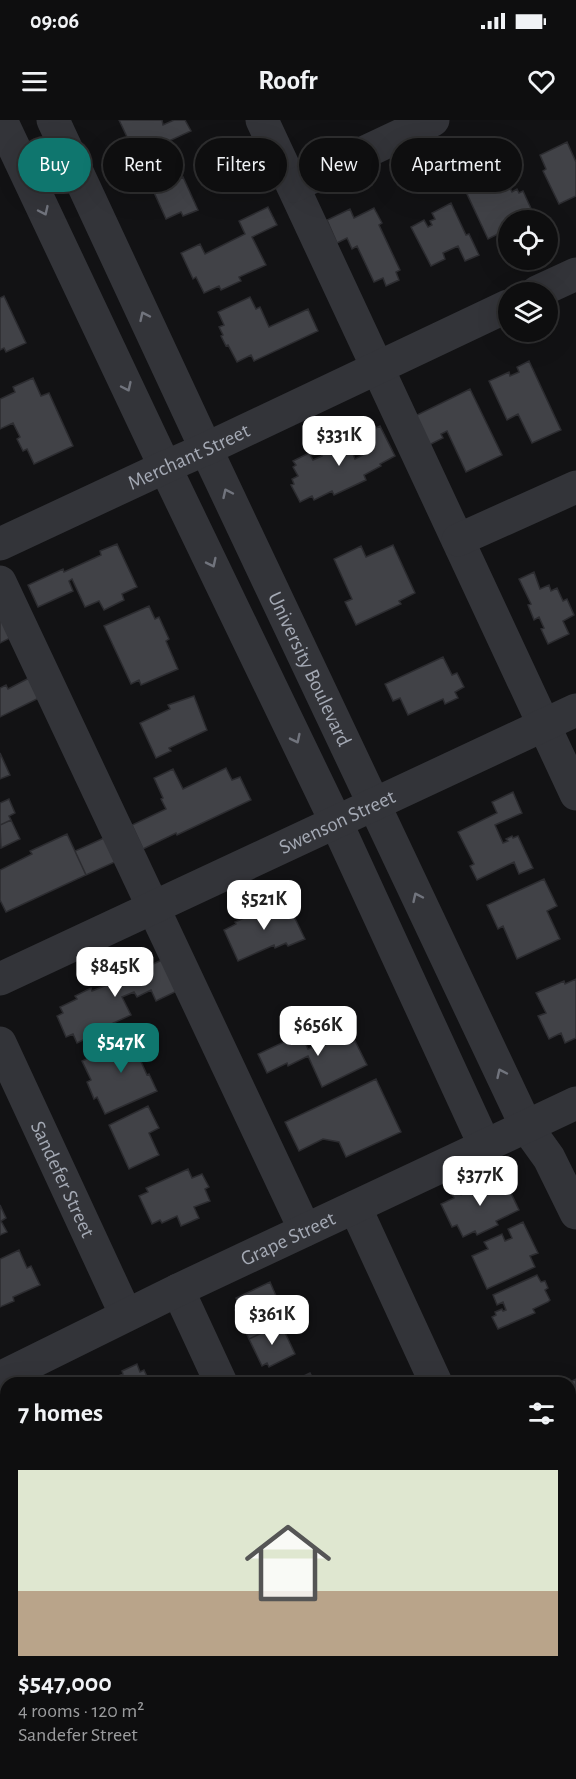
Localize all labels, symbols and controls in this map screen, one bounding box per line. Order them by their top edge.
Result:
text: 09:06 [30,10,79,32]
icon: menu [18,65,51,98]
icon: heart [525,65,558,98]
text: Roofr [258,67,318,94]
chip: Buy [18,138,91,192]
chip: Rent [103,138,183,192]
chip: Filters [195,138,287,192]
chip: New [299,138,379,192]
chip: Apartment [391,138,522,192]
one-way arrow [36,204,48,215]
map controls [498,210,558,342]
button: locate [498,210,558,270]
button: layers [498,282,558,342]
one-way arrow [140,311,152,322]
one-way arrow [120,381,132,392]
pin: $331K [297,416,381,467]
street label: Merchant Street [125,420,253,494]
text: $331K [316,425,362,445]
one-way arrow [222,488,234,499]
one-way arrow [204,556,216,567]
street label: University Boulevard [264,588,355,750]
one-way arrow [289,732,301,743]
street label: Swenson Street [276,786,399,858]
pin: $521K [222,880,306,931]
text: $521K [241,889,287,909]
one-way arrow [413,893,425,904]
pin: $845K [73,947,157,998]
text: $845K [90,956,140,976]
pin: $656K [276,1006,360,1057]
text: $656K [294,1015,342,1035]
pin: $547K [79,1023,163,1074]
text: $547K [97,1032,145,1052]
one-way arrow [496,1069,508,1080]
street label: Sandefer Street [27,1118,99,1241]
pin: $377K [438,1156,522,1207]
text: $377K [457,1165,503,1185]
street label: Grape Street [238,1208,339,1270]
pin: $361K [230,1295,314,1346]
text: $361K [249,1304,295,1324]
icon: filters [525,1397,558,1430]
text: 7 homes [18,1400,103,1426]
icon: home [234,1509,342,1617]
text: $547,000 [18,1670,112,1696]
text: 4 rooms · 120 m² [18,1701,144,1721]
text: Sandefer Street [18,1725,138,1745]

